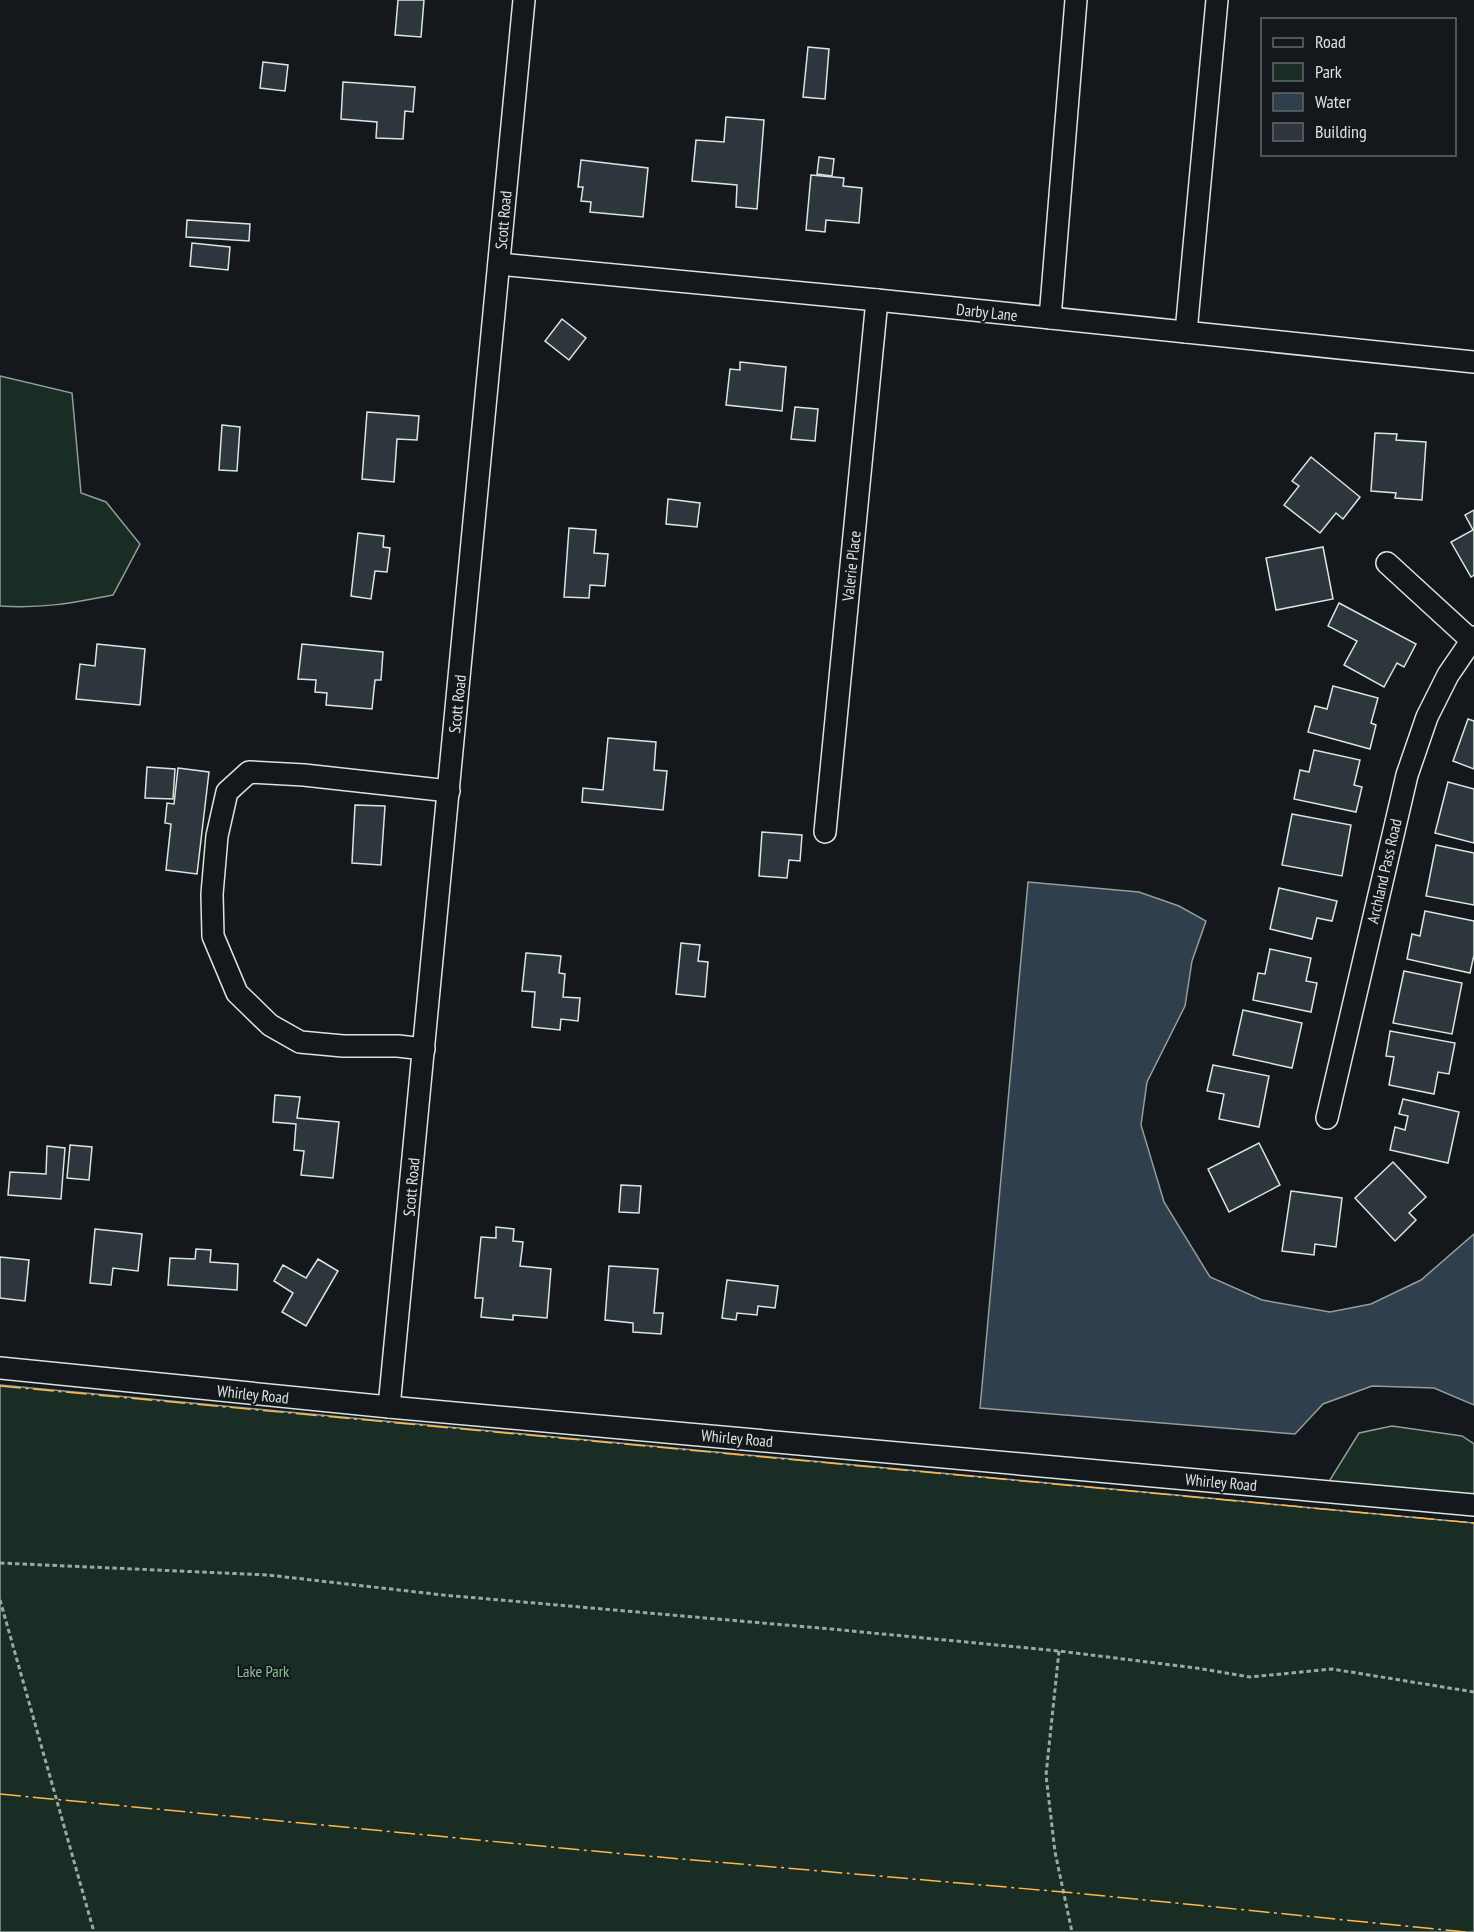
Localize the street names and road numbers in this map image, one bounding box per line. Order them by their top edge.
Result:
street label: Scott Road [490,190,516,250]
street label: Darby Lane [955,299,1019,325]
street label: Valerie Place [837,530,865,603]
street label: Scott Road [444,674,470,734]
street label: Archland Pass Road [1362,817,1406,925]
street label: Scott Road [398,1157,424,1217]
street label: Whirley Road [216,1380,290,1408]
street label: Whirley Road [700,1425,774,1451]
street label: Whirley Road [1184,1469,1258,1495]

